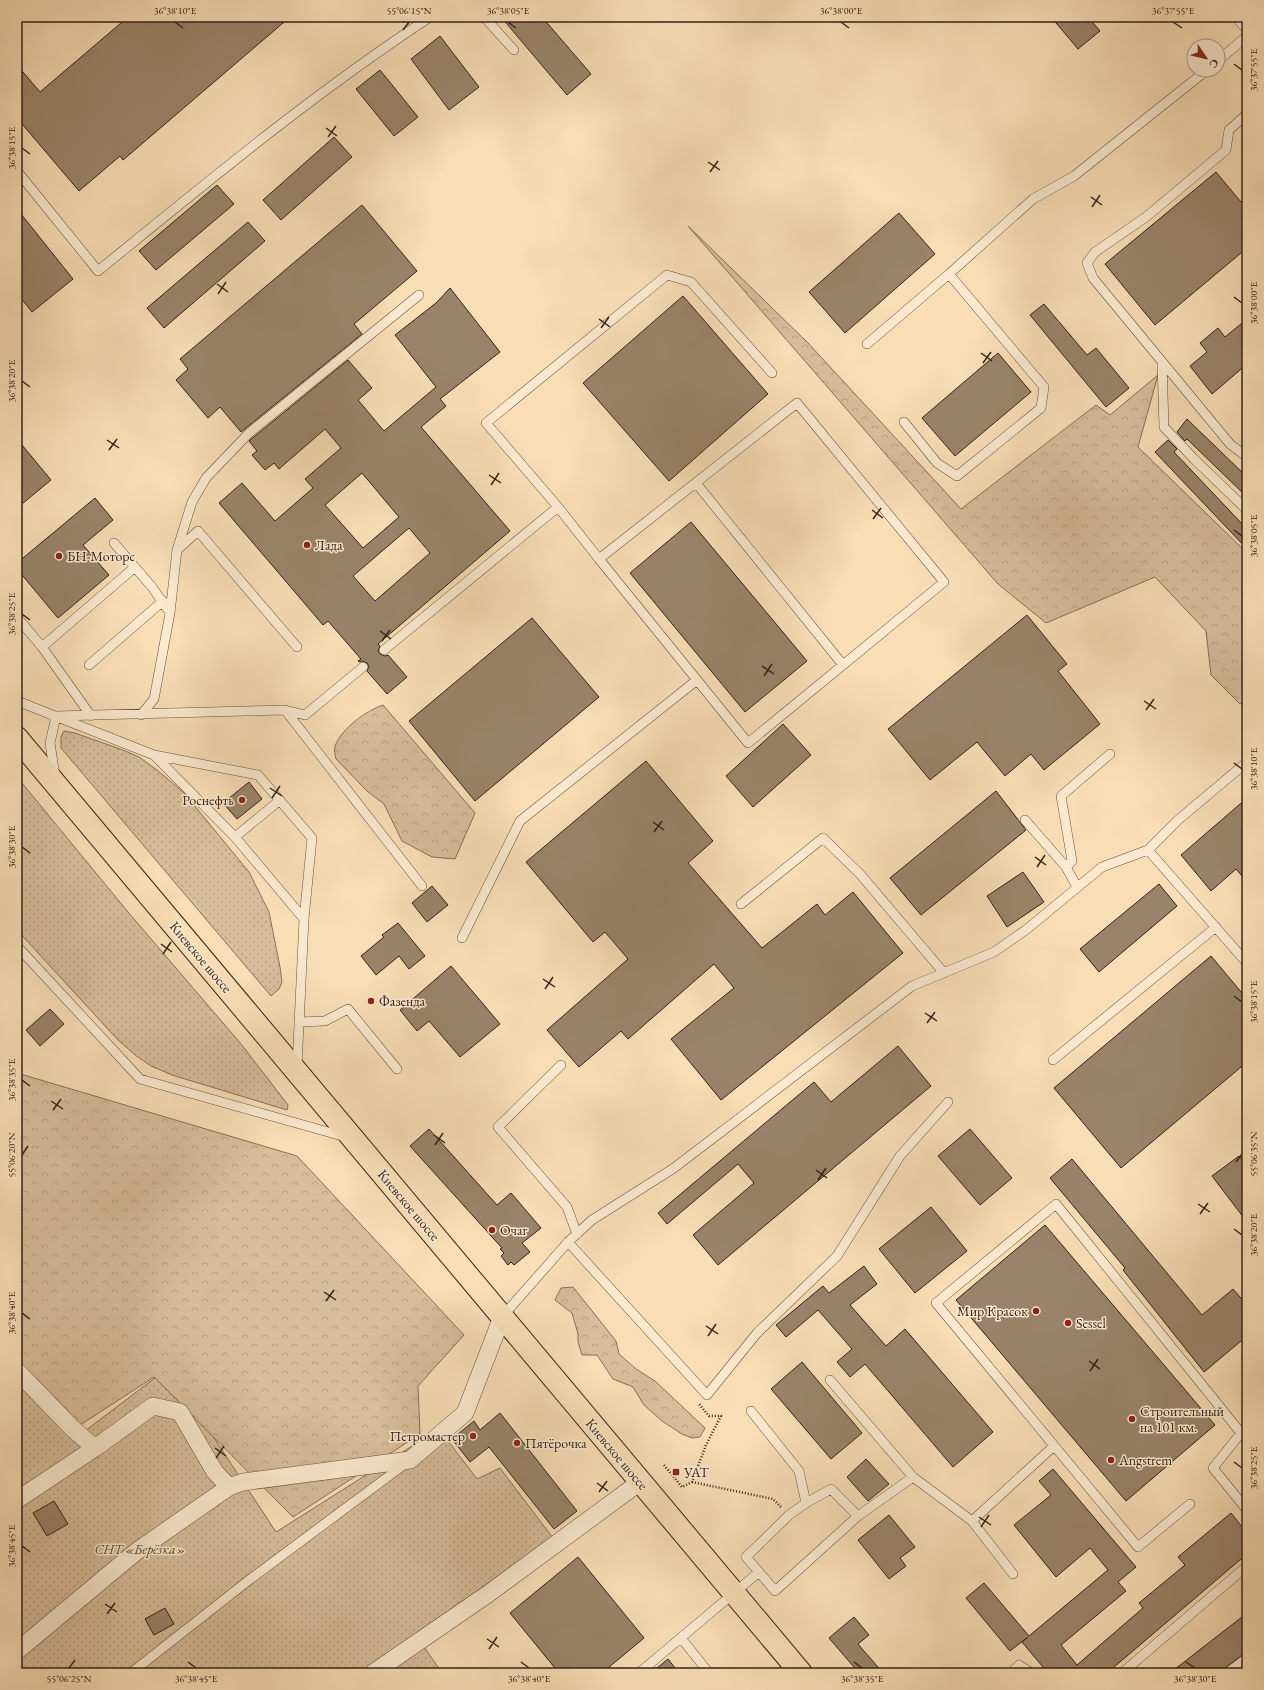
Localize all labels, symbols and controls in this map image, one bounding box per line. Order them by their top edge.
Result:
text: 36°38'10"E [154,4,197,17]
text: 55°06'15"N [387,4,432,17]
text: 36°38'05"E [487,4,530,17]
text: 36°38'00"E [820,4,863,17]
text: 36°37'55"E [1152,4,1195,17]
north arrow [1186,38,1226,78]
text: 36°37'55"E [1247,48,1260,91]
text: С [1206,57,1222,71]
text: 36°38'15"E [5,126,18,169]
text: 36°38'00"E [1247,281,1260,324]
text: 36°38'20"E [5,359,18,402]
text: 36°38'05"E [1247,514,1260,557]
place label: Лада [315,536,343,554]
marker: Лада [302,540,312,550]
place label: БН-Моторс [67,547,136,565]
marker: БН-Моторс [54,551,64,561]
text: 36°38'25"E [5,592,18,635]
text: 36°38'10"E [1247,747,1260,790]
place label: Роснефть [182,791,234,809]
marker: Роснефть [237,795,247,805]
text: 36°38'30"E [5,825,18,868]
street label: Киевское шоссе [166,917,237,997]
text: 36°38'15"E [1247,980,1260,1023]
place label: Фазенда [379,992,426,1010]
marker: Фазенда [366,996,376,1006]
text: 36°38'35"E [5,1058,18,1101]
text: 55°06'35"N [1247,1131,1260,1176]
text: 55°06'20"N [5,1132,18,1177]
street label: Киевское шоссе [374,1165,445,1245]
text: 36°38'20"E [1247,1213,1260,1256]
place label: Очаг [500,1221,528,1239]
marker: Очаг [487,1225,497,1235]
text: 36°38'40"E [5,1291,18,1334]
place label: Мир Красок [957,1302,1028,1320]
marker: Мир Красок [1031,1306,1041,1316]
place label: Sessel [1076,1314,1106,1332]
marker: Sessel [1063,1318,1073,1328]
place label: Строительный на 101 км. [1140,1402,1224,1436]
street label: Киевское шоссе [582,1414,653,1494]
marker: Строительный на 101 км. [1127,1414,1137,1424]
place label: Петромастер [390,1427,465,1445]
marker: Петромастер [468,1431,478,1441]
place label: Пятёрочка [525,1434,587,1452]
marker: Пятёрочка [512,1438,522,1448]
text: 36°38'25"E [1247,1446,1260,1489]
place label: Angstrem [1118,1451,1172,1469]
marker: Angstrem [1106,1455,1116,1465]
place label: УАТ [683,1463,709,1481]
marker: УАТ [671,1467,681,1477]
text: 36°38'45"E [5,1524,18,1567]
park label: СНТ «Берёзка» [94,1540,186,1558]
text: 55°06'25"N [47,1672,92,1685]
text: 36°38'45"E [175,1672,218,1685]
text: 36°38'40"E [508,1672,551,1685]
text: 36°38'35"E [841,1672,884,1685]
text: 36°38'30"E [1174,1672,1217,1685]

